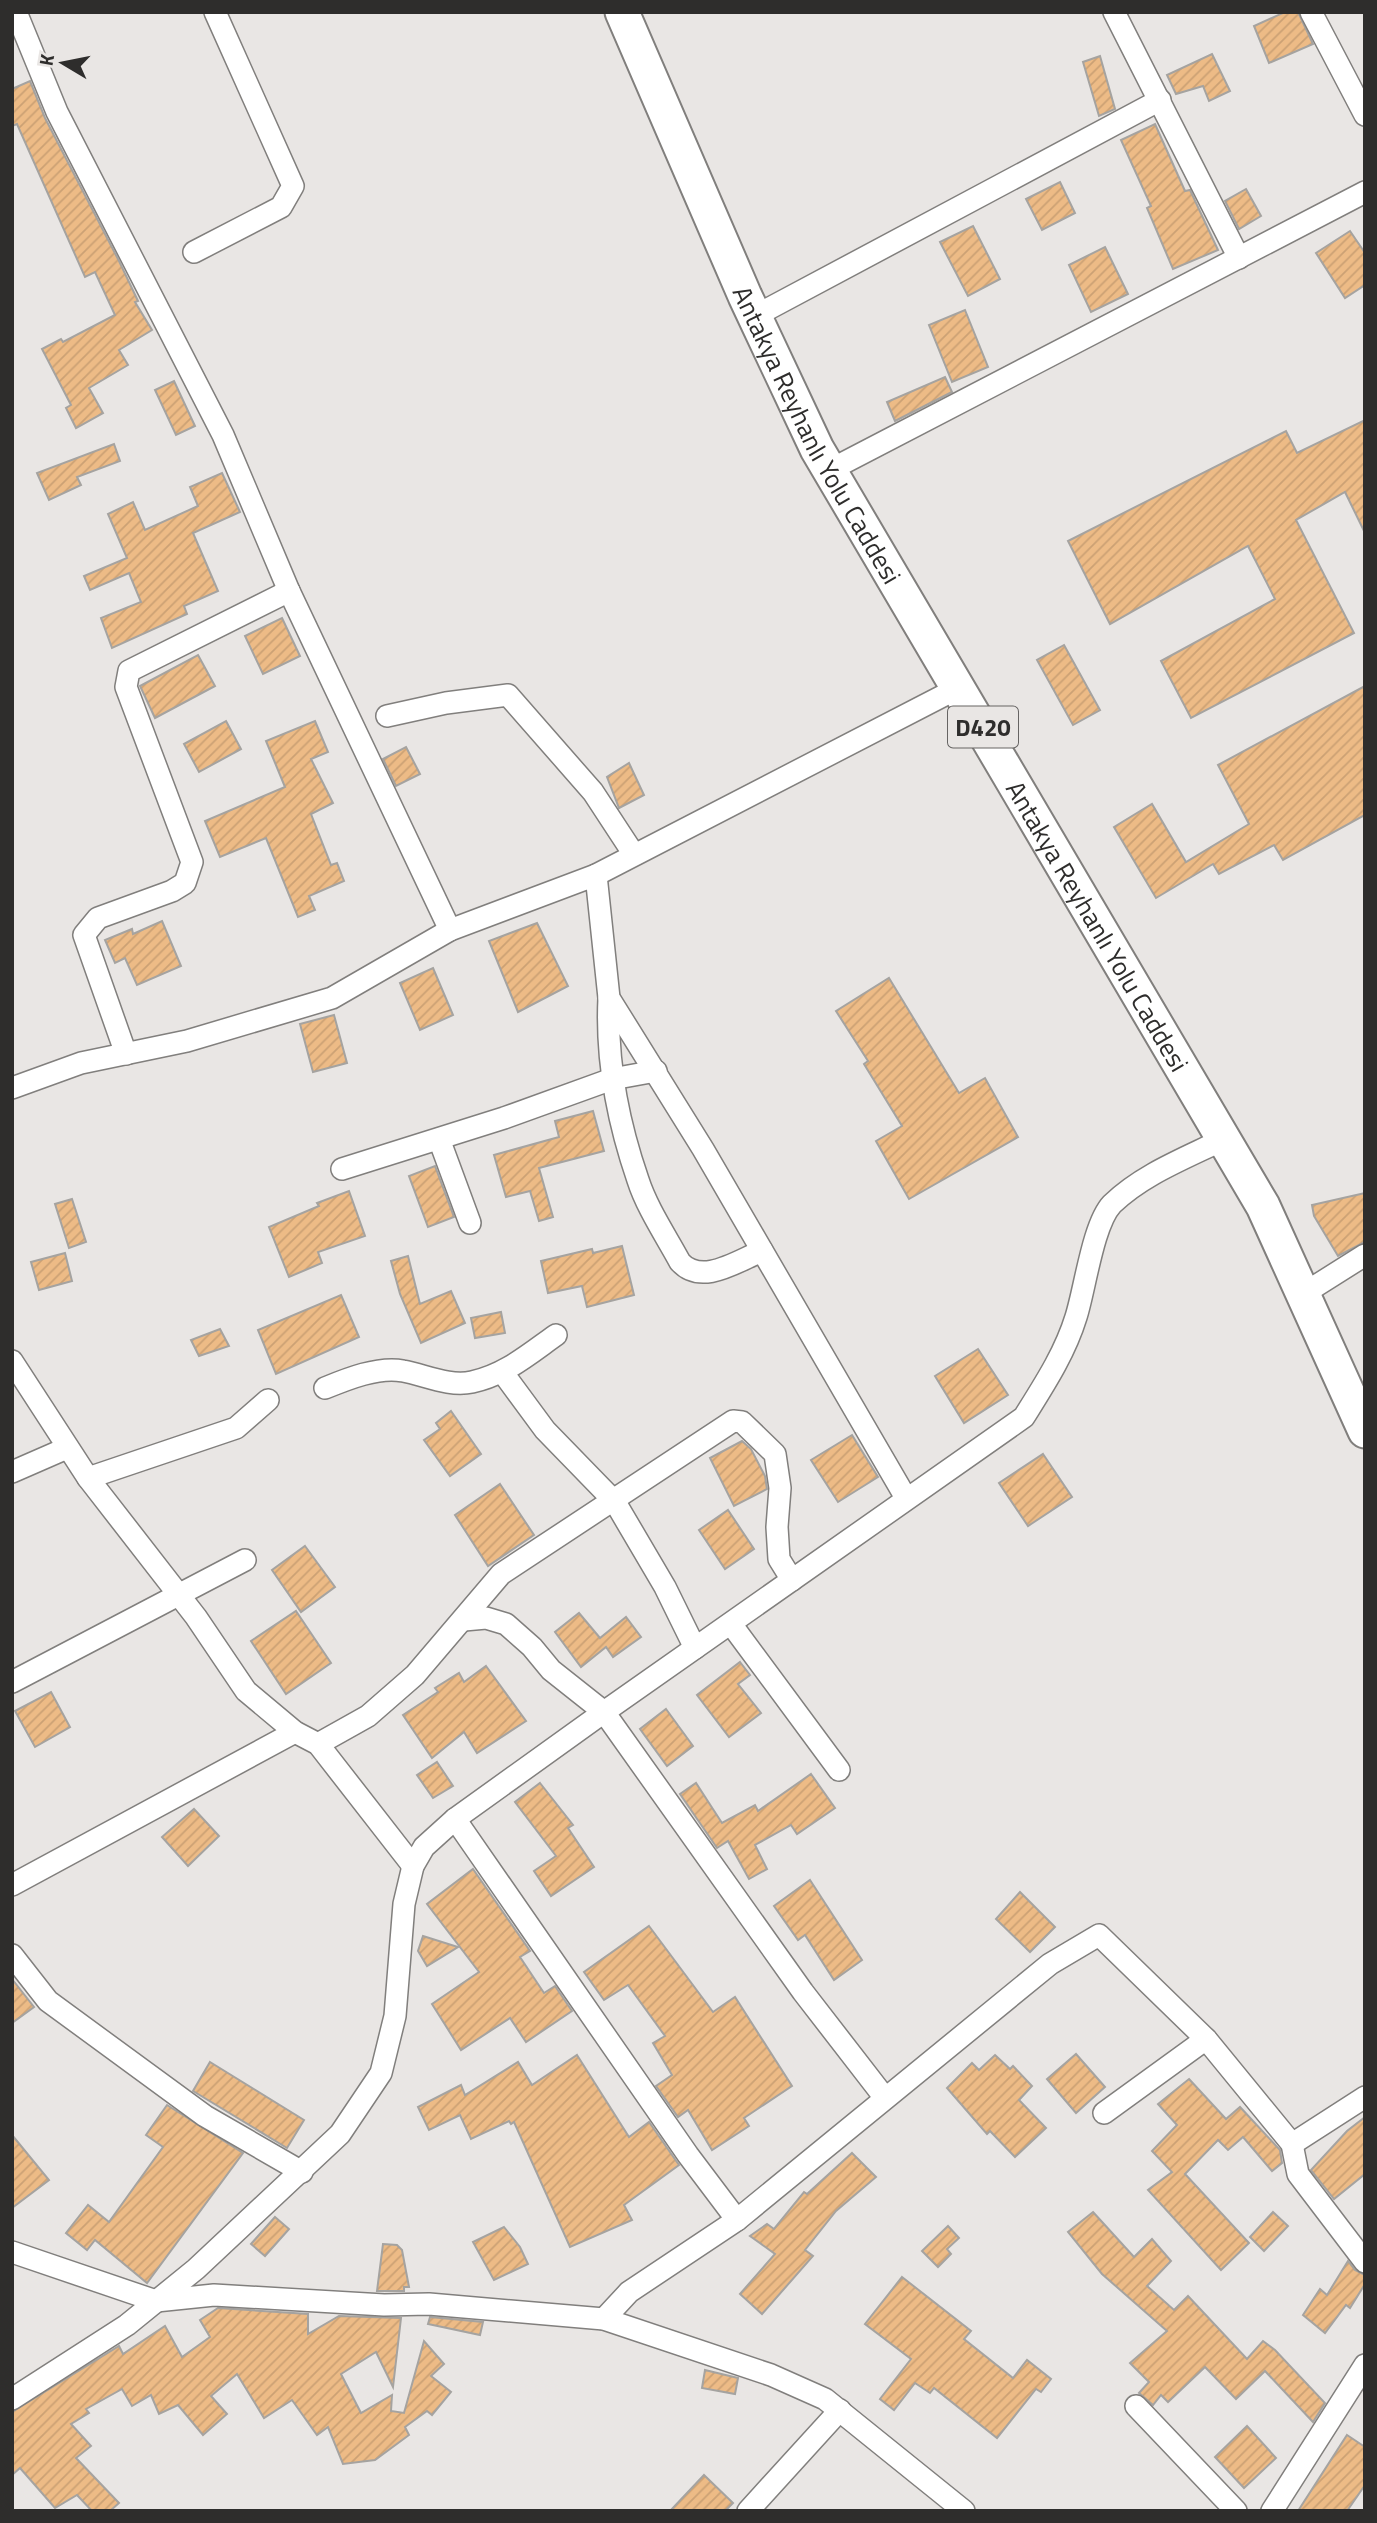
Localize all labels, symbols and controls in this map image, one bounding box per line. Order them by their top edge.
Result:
north arrow [28,28,98,98]
text: K [31,52,61,68]
street label: Antakya Reyhanlı Yolu Caddesi [723,280,912,591]
road number: D420 [948,706,1018,748]
street label: Antakya Reyhanlı Yolu Caddesi [997,773,1199,1079]

